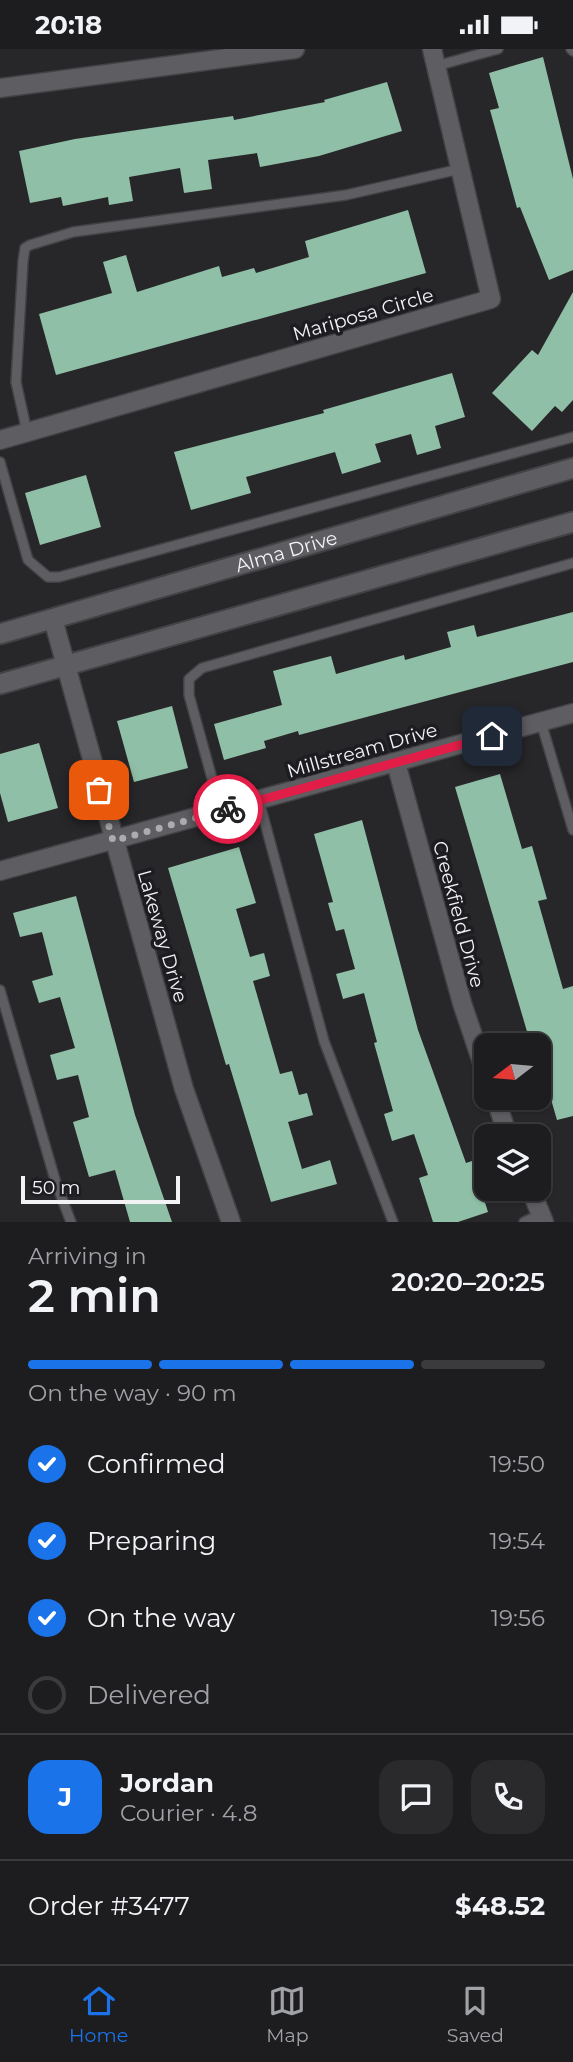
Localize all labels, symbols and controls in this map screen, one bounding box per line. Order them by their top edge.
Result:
text: 20:18 [35,9,102,41]
street label: Mariposa Circle [290,283,436,346]
street label: Alma Drive [233,526,340,577]
pin [462,706,522,766]
icon: home [473,717,511,755]
street label: Millstream Drive [284,718,440,783]
pin [69,760,129,820]
icon: bag [80,771,118,809]
courier [193,774,263,844]
icon: bike [209,790,247,828]
street label: Creekfield Drive [428,838,489,990]
street label: Lakeway Drive [133,867,192,1005]
north arrow [474,1033,551,1109]
map controls [474,1033,551,1201]
button: layers [474,1124,551,1201]
scale bar [21,1173,180,1205]
text: 50 m [32,1176,80,1199]
text: Arriving in [28,1242,147,1270]
text: 20:20–20:25 [391,1266,545,1298]
text: 2 min [28,1267,161,1324]
text: On the way · 90 m [28,1379,237,1407]
icon: check [28,1445,66,1483]
text: Confirmed [87,1448,226,1480]
text: 19:50 [490,1450,545,1478]
icon: check [28,1522,66,1560]
text: Preparing [87,1525,216,1557]
text: 19:54 [490,1527,545,1555]
icon: check [28,1599,66,1637]
text: On the way [87,1602,235,1634]
text: 19:56 [491,1604,545,1632]
text: Delivered [87,1679,211,1711]
button: chat [379,1760,453,1834]
button: phone [471,1760,545,1834]
text: Jordan [120,1767,214,1799]
text: J [58,1781,72,1813]
text: Courier · 4.8 [120,1799,257,1827]
text: Order #3477 [28,1890,190,1922]
text: $48.52 [455,1890,545,1922]
tab: Home [69,1982,128,2047]
tab: Map [266,1982,309,2047]
tab: Saved [447,1982,504,2047]

